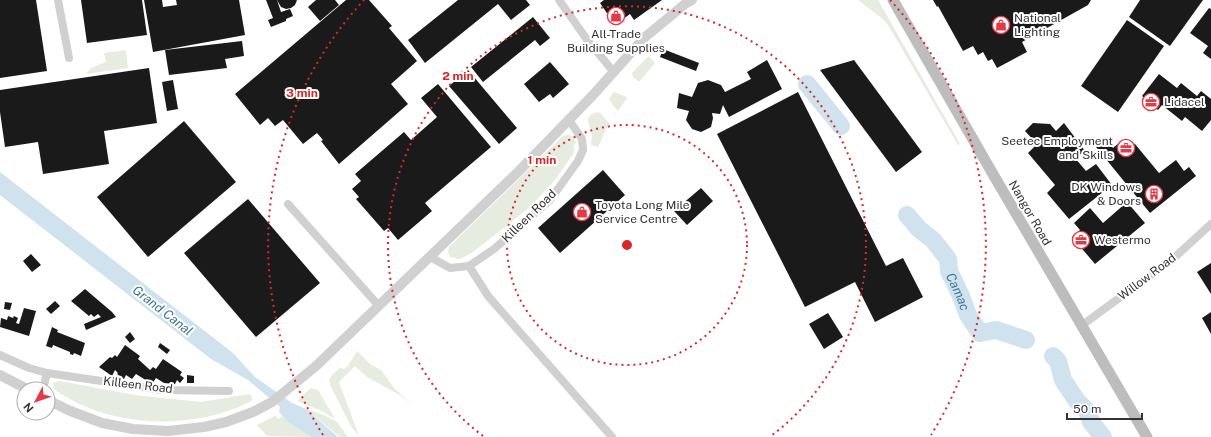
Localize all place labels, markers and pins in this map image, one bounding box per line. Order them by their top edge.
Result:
shop icon: All-Trade Building Supplies [606,6,626,26]
place label: National Lighting [1014,11,1061,39]
shop icon: National Lighting [991,15,1011,35]
place label: All-Trade Building Supplies [567,27,665,55]
office icon: Lidacel [1141,92,1161,112]
place label: Lidacel [1164,95,1205,109]
place label: Seetec Employment and Skills [1001,134,1113,162]
office icon: Seetec Employment and Skills [1116,138,1136,158]
place label: DK Windows & Doors [1071,180,1141,208]
building icon: DK Windows & Doors [1144,184,1164,204]
place label: Toyota Long Mile Service Centre [595,198,690,226]
shop icon: Toyota Long Mile Service Centre [572,202,592,222]
office icon: Westermo [1071,230,1091,250]
place label: Westermo [1094,233,1151,247]
centre of rings [620,238,634,252]

